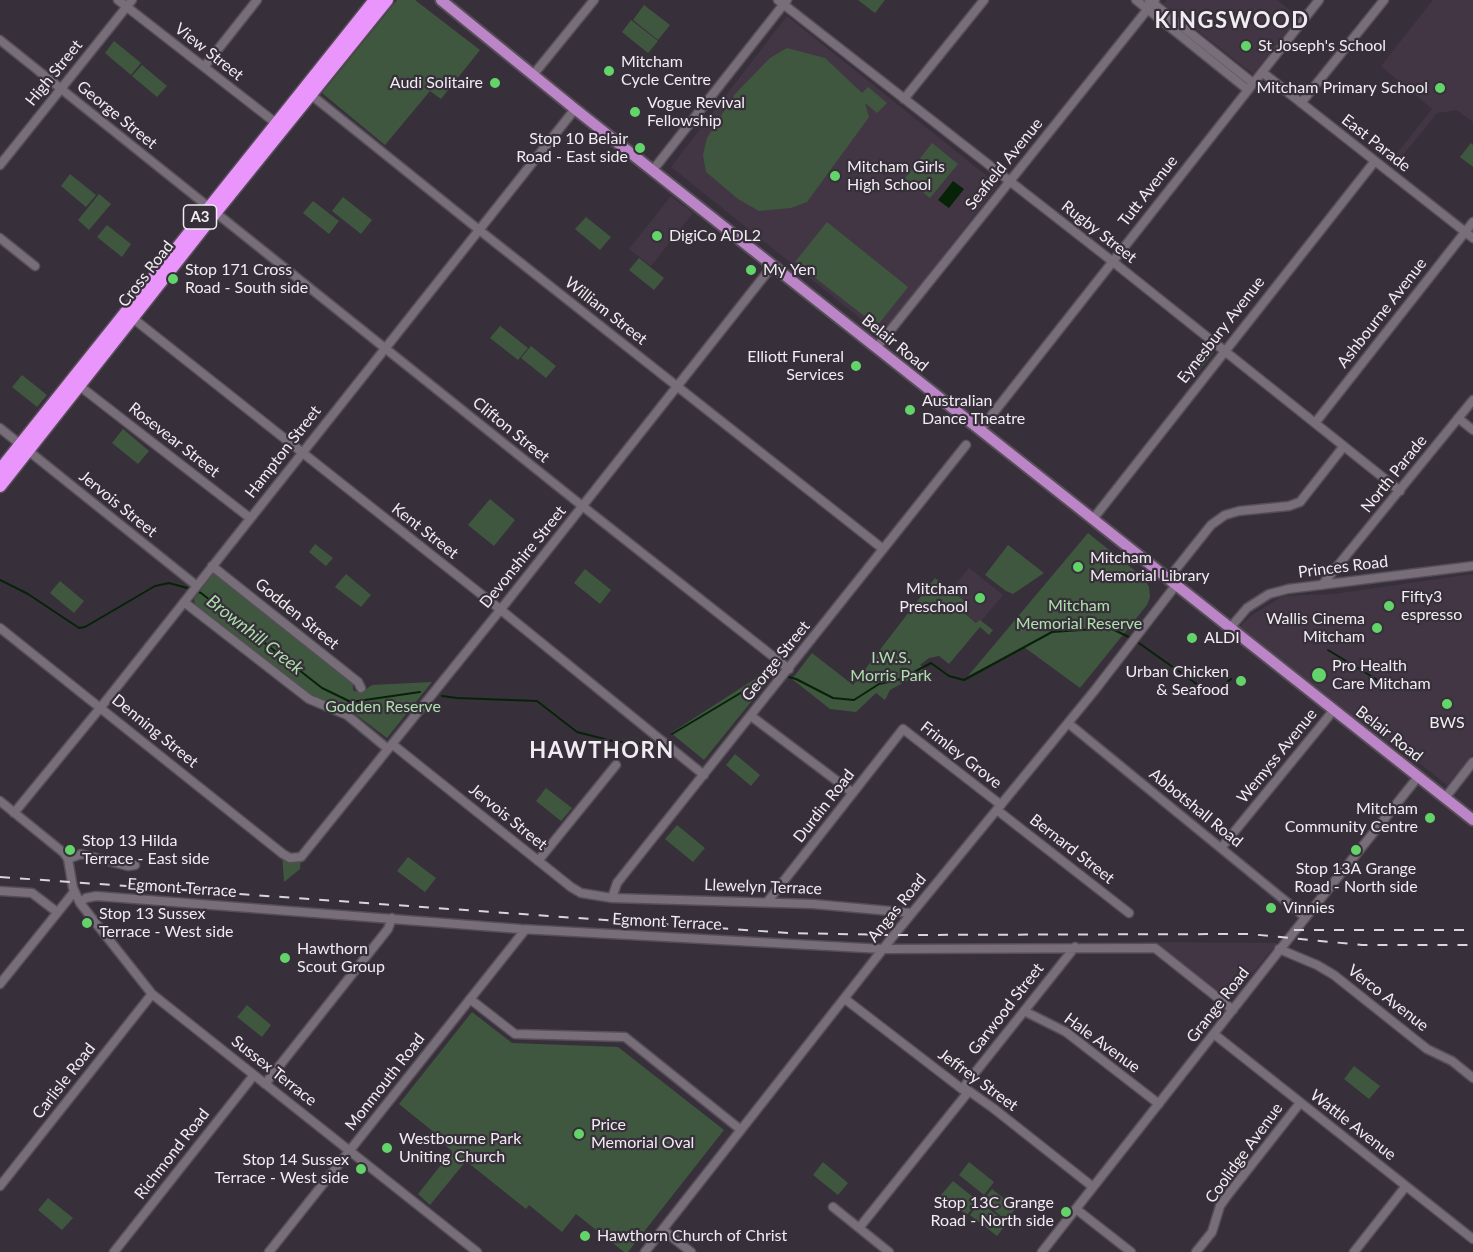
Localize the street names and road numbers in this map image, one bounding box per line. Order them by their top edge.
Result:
street label: View Street [171,19,247,85]
street label: High Street [22,36,86,110]
street label: George Street [73,77,161,153]
street label: East Parade [1338,110,1414,176]
street label: Seafield Avenue [961,114,1047,214]
street label: Tutt Avenue [1114,152,1182,230]
street label: Rugby Street [1058,197,1140,267]
road number: A3 [184,205,216,229]
street label: Cross Road [114,237,178,311]
street label: Ashbourne Avenue [1333,254,1431,372]
street label: William Street [561,273,651,349]
street label: Eynesbury Avenue [1173,273,1269,387]
street label: Belair Road [858,310,932,376]
street label: Clifton Street [469,393,553,467]
street label: Rosevear Street [125,398,223,482]
street label: Hampton Street [241,402,325,502]
street label: North Parade [1357,431,1431,517]
street label: Jervois Street [75,467,161,541]
street label: Kent Street [388,499,462,563]
street label: Devonshire Street [476,502,570,612]
street label: Princes Road [1297,552,1389,582]
street label: Godden Street [251,574,343,654]
street label: George Street [738,617,814,705]
street label: Denning Street [108,690,202,772]
street label: Belair Road [1352,702,1426,766]
street label: Wemyss Avenue [1233,705,1321,807]
street label: Frimley Grove [917,717,1005,793]
street label: Abbotshall Road [1146,765,1246,851]
street label: Durdin Road [789,766,859,846]
street label: Jervois Street [465,780,551,854]
street label: Bernard Street [1026,810,1118,888]
street label: Angas Road [864,870,930,946]
street label: Egmont Terrace [127,875,237,901]
street label: Llewelyn Terrace [704,875,822,899]
street label: Egmont Terrace [612,910,722,934]
street label: Garwood Street [964,959,1048,1059]
street label: Verco Avenue [1344,961,1432,1035]
street label: Grange Road [1183,963,1253,1047]
street label: Hale Avenue [1060,1009,1144,1077]
street label: Monmouth Road [341,1030,429,1134]
street label: Sussex Terrace [227,1032,321,1110]
street label: Carlisle Road [28,1039,100,1123]
street label: Jeffrey Street [934,1045,1022,1115]
street label: Wattle Avenue [1306,1086,1400,1164]
street label: Coolidge Avenue [1201,1099,1287,1207]
street label: Richmond Road [131,1105,213,1203]

